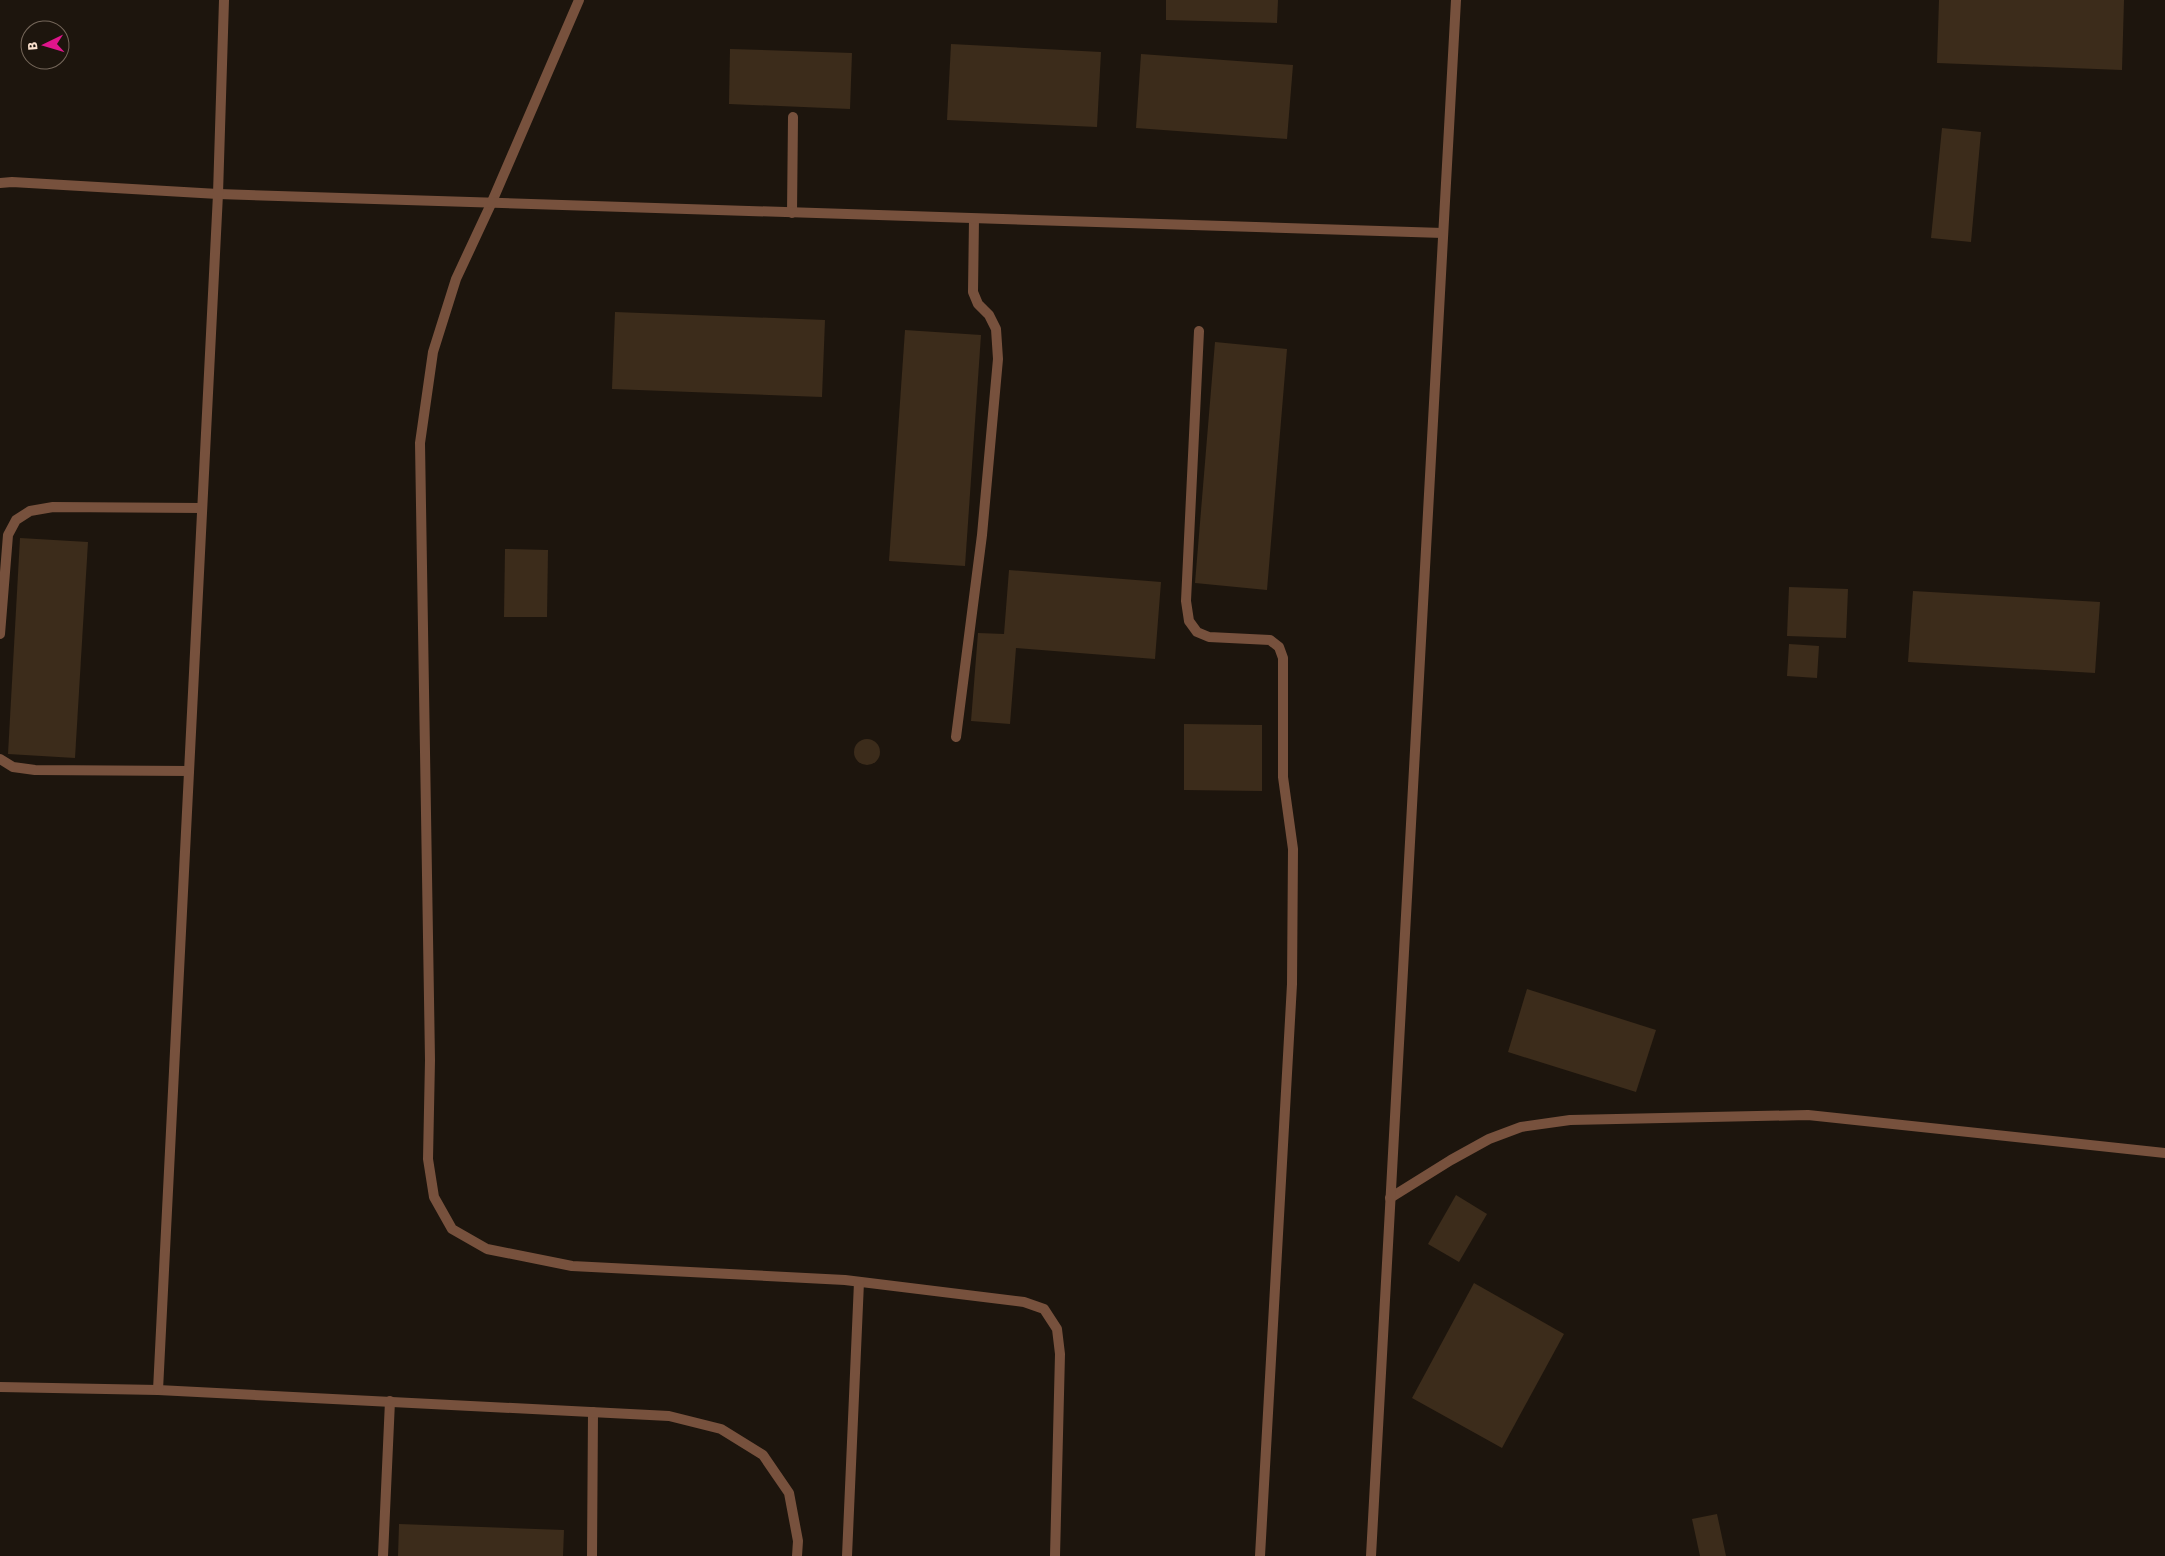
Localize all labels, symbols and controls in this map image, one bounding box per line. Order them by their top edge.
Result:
north arrow [20,20,70,70]
text: B [23,40,43,51]

